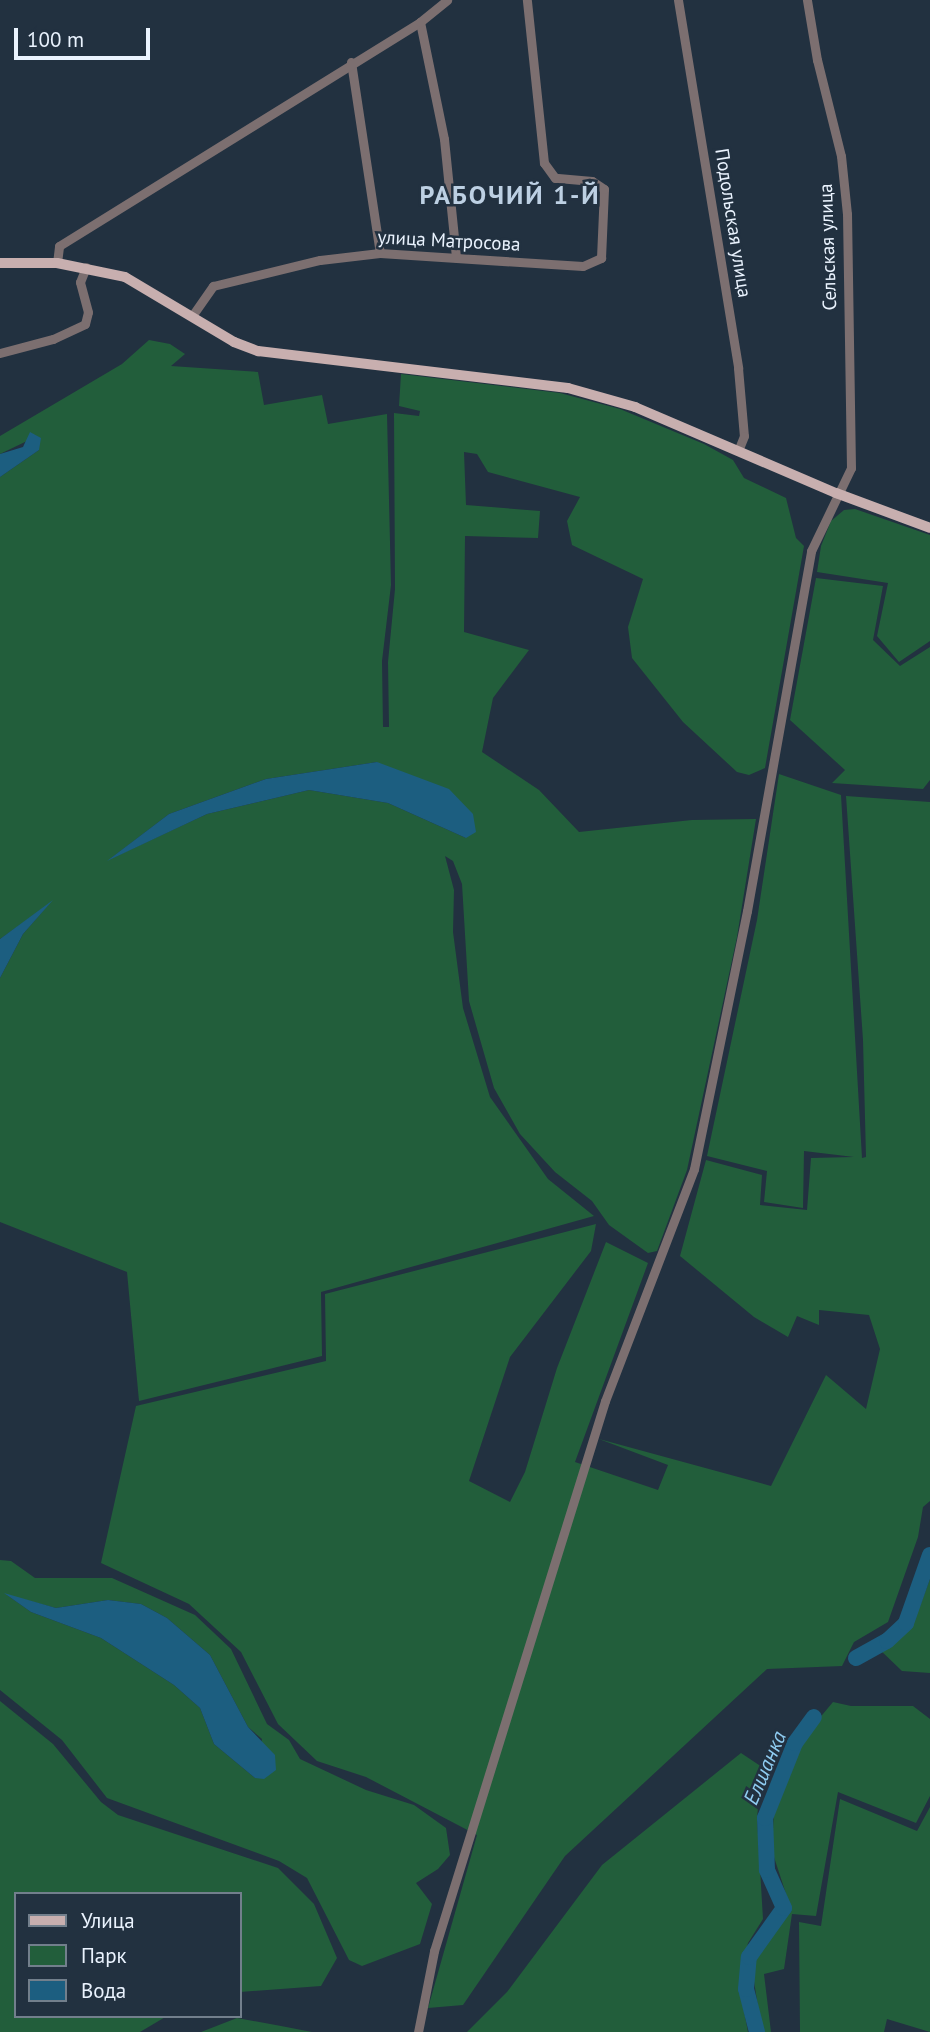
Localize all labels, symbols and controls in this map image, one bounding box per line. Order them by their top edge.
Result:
scale bar [18,14,154,58]
text: 100 m [27,26,84,53]
street label: Подольская улица [710,147,756,299]
district label: РАБОЧИЙ 1‑Й [421,179,599,211]
street label: Сельская улица [814,183,842,311]
street label: улица Матросова [377,226,521,256]
water label: Елшанка [738,1728,792,1808]
legend [14,1892,242,2018]
text: Улица [81,1907,135,1934]
text: Парк [81,1942,127,1969]
text: Вода [81,1977,126,2004]

